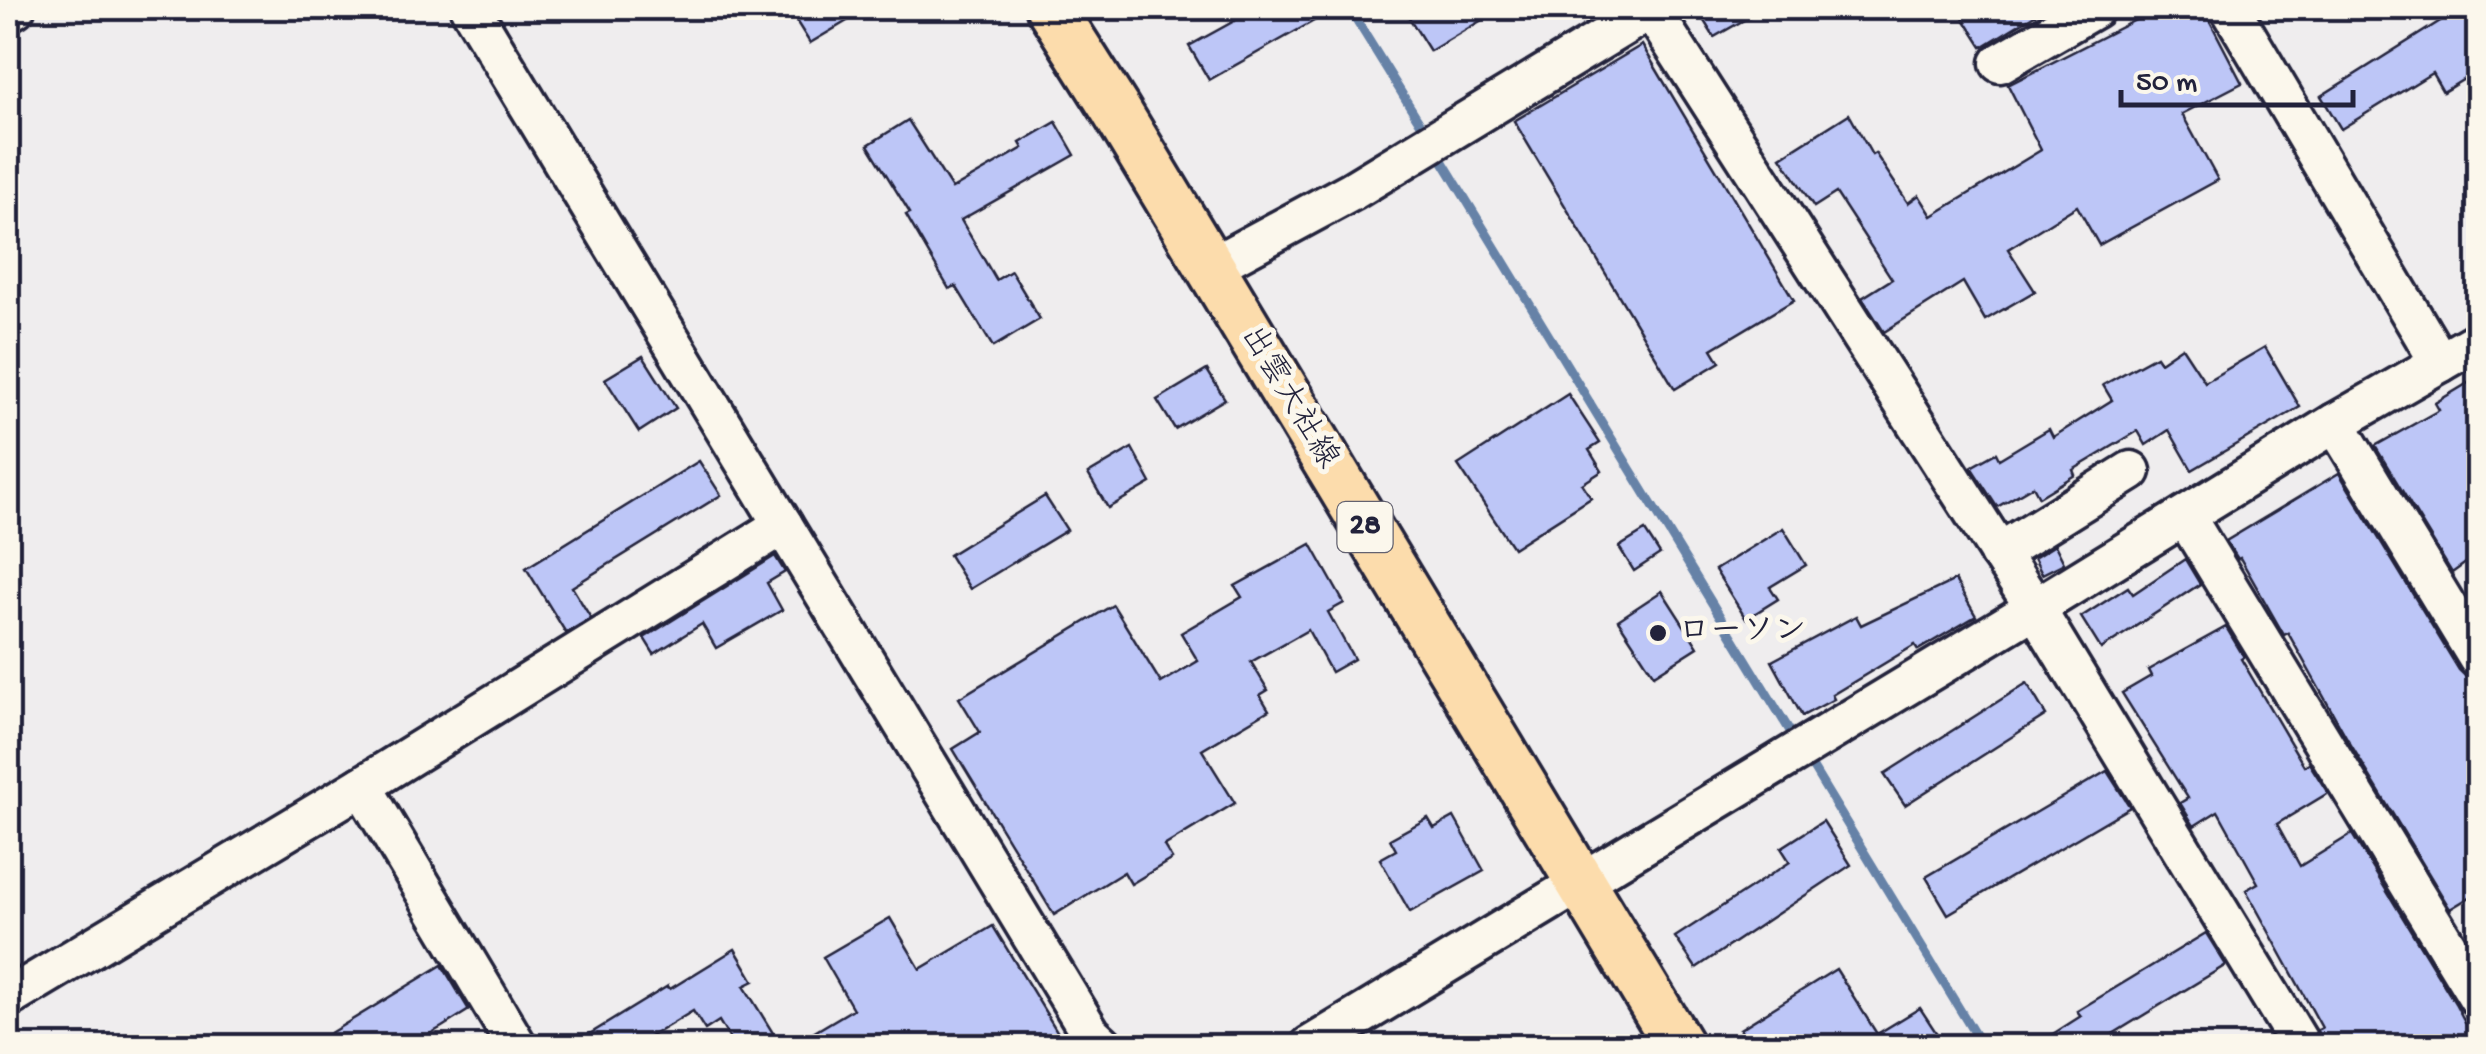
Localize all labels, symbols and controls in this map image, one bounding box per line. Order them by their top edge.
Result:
scale bar [2121,45,2354,107]
text: 50 m [2136,67,2197,102]
street label: 出雲大社線 [1231,319,1346,476]
road number: 28 [1338,502,1392,552]
place label: ローソン [1678,614,1806,652]
marker: ローソン [1647,622,1669,644]

